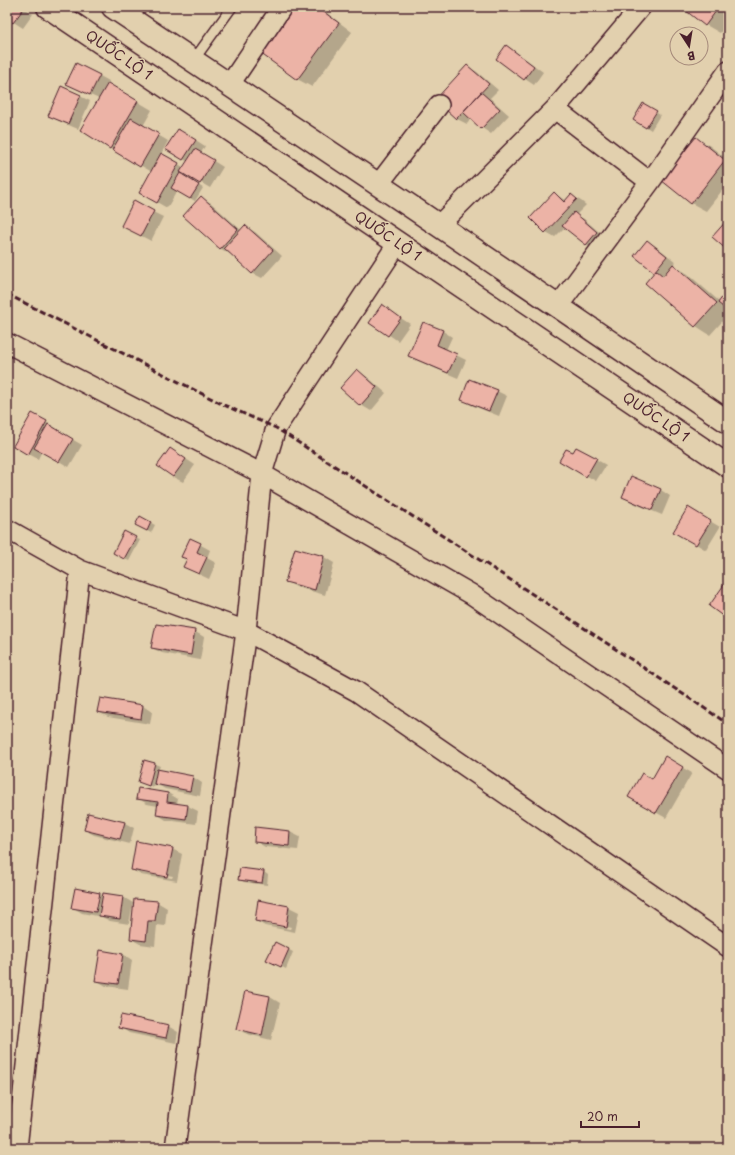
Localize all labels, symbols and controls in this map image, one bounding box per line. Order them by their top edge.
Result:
street label: QUỐC LỘ 1 [82,24,157,85]
north arrow [669,26,709,66]
text: B [685,47,697,65]
street label: QUỐC LỘ 1 [351,205,426,266]
street label: QUỐC LỘ 1 [619,386,694,447]
scale bar [581,1103,639,1129]
text: 20 m [587,1107,618,1125]

